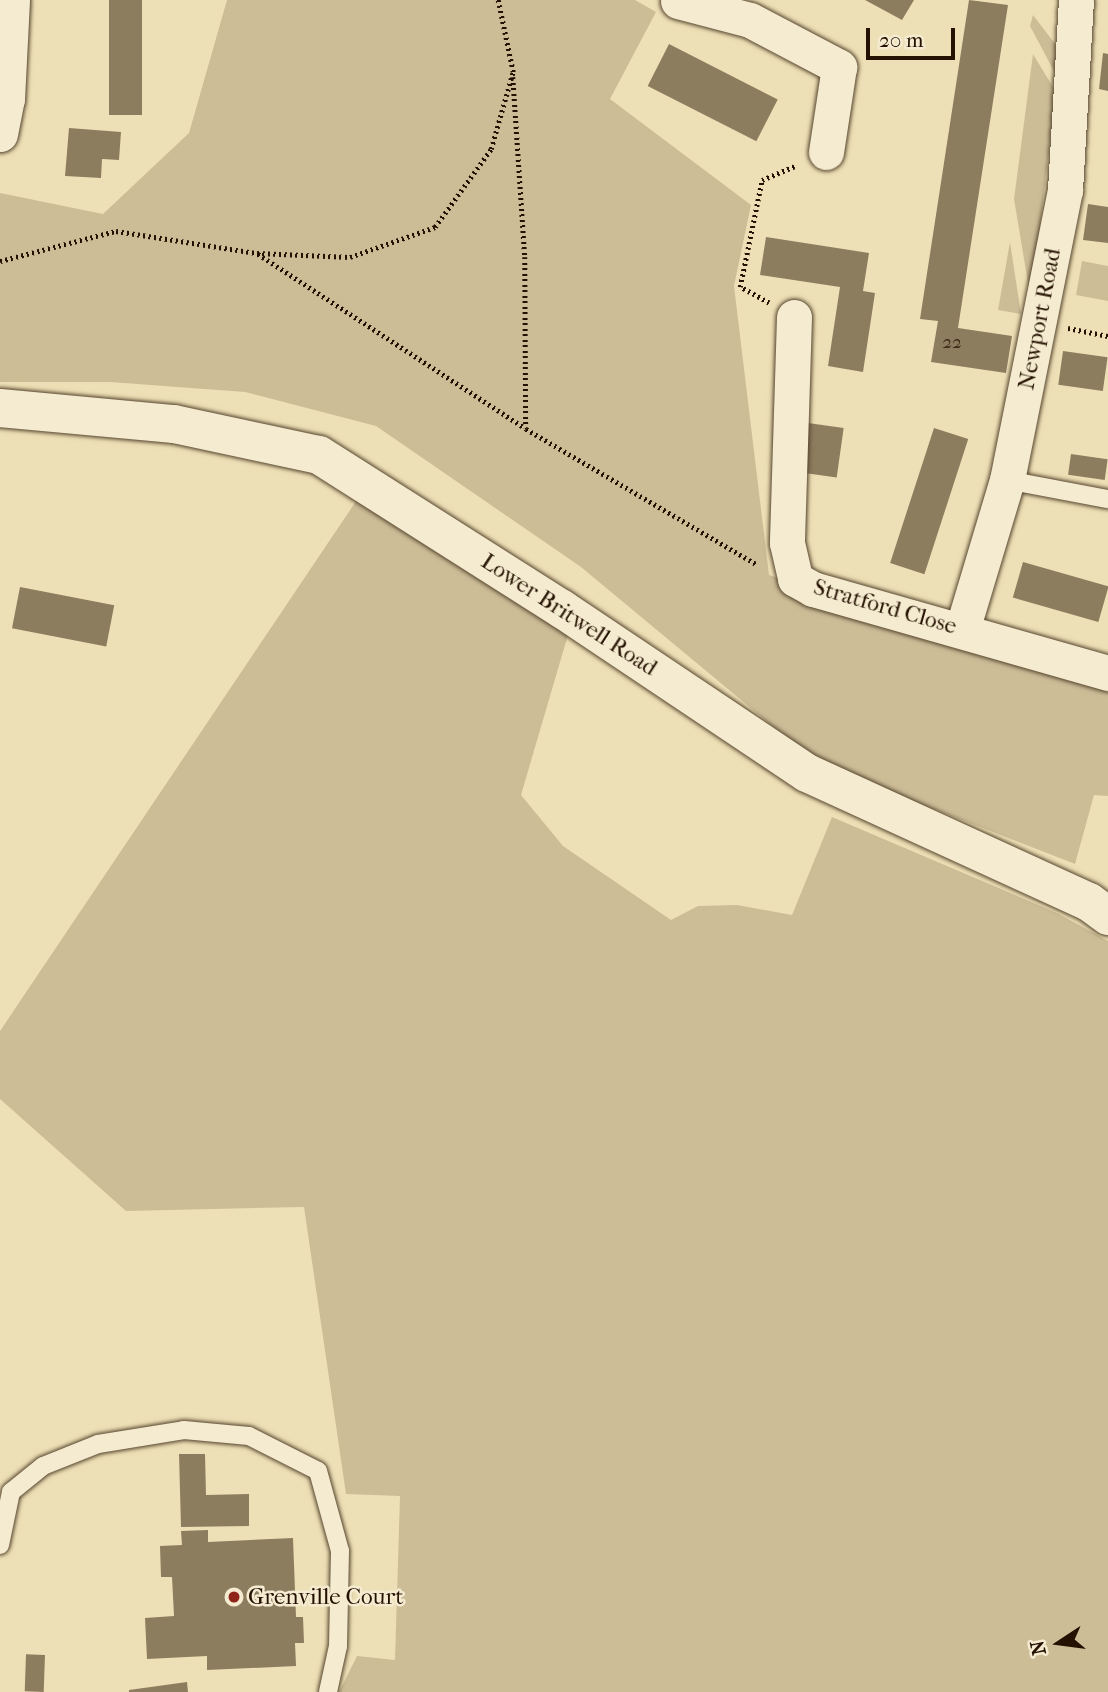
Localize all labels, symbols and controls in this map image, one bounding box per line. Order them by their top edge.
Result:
scale bar [870,14,959,58]
text: 20 m [879,28,923,52]
street label: Newport Road [1013,246,1067,392]
house number: 22 [942,332,962,354]
street label: Lower Britwell Road [476,548,662,682]
street label: Stratford Close [810,573,960,641]
place label: Grenville Court [248,1583,404,1611]
marker: Grenville Court [226,1589,242,1605]
north arrow [1024,1608,1094,1678]
text: N [1026,1638,1051,1657]

